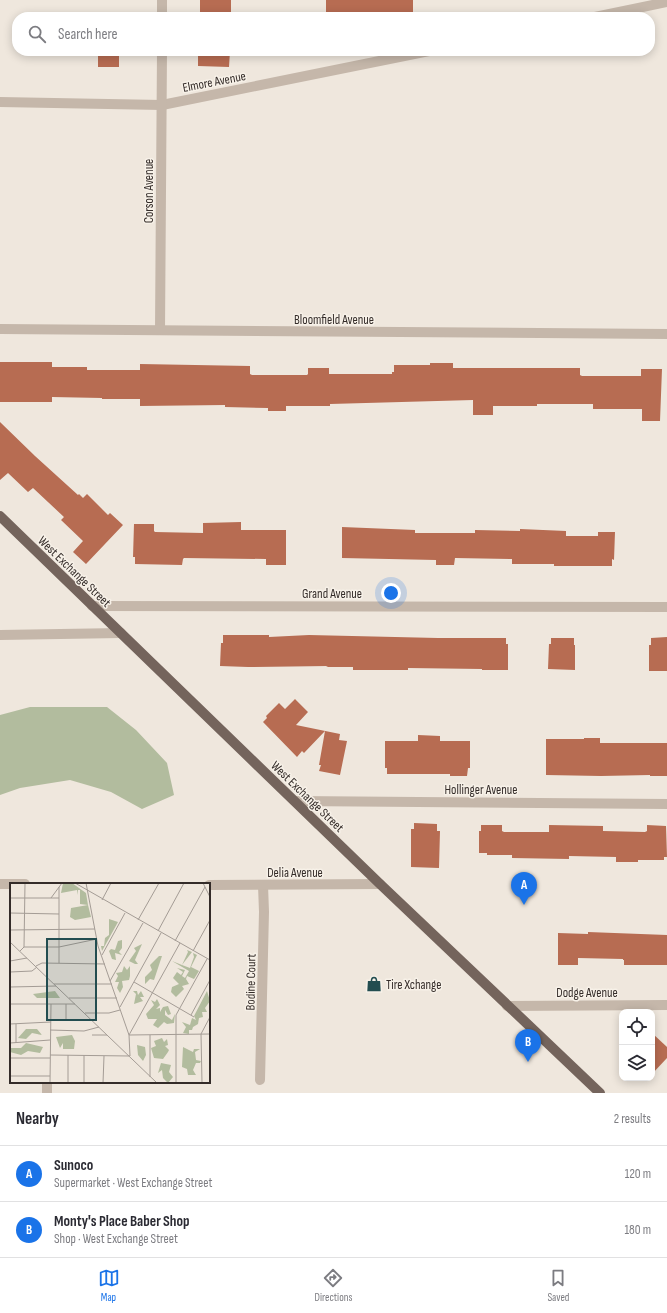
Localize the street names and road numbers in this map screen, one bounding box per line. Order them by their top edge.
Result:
street label: Elmore Avenue [181,68,247,96]
street label: Corson Avenue [141,159,157,223]
street label: Bloomfield Avenue [294,312,374,328]
street label: West Exchange Street [34,533,114,611]
street label: Grand Avenue [302,586,362,602]
street label: West Exchange Street [267,758,347,836]
street label: Hollinger Avenue [444,782,518,798]
street label: Delia Avenue [267,865,323,881]
street label: Bodine Court [243,953,259,1011]
street label: Dodge Avenue [556,985,618,1001]

